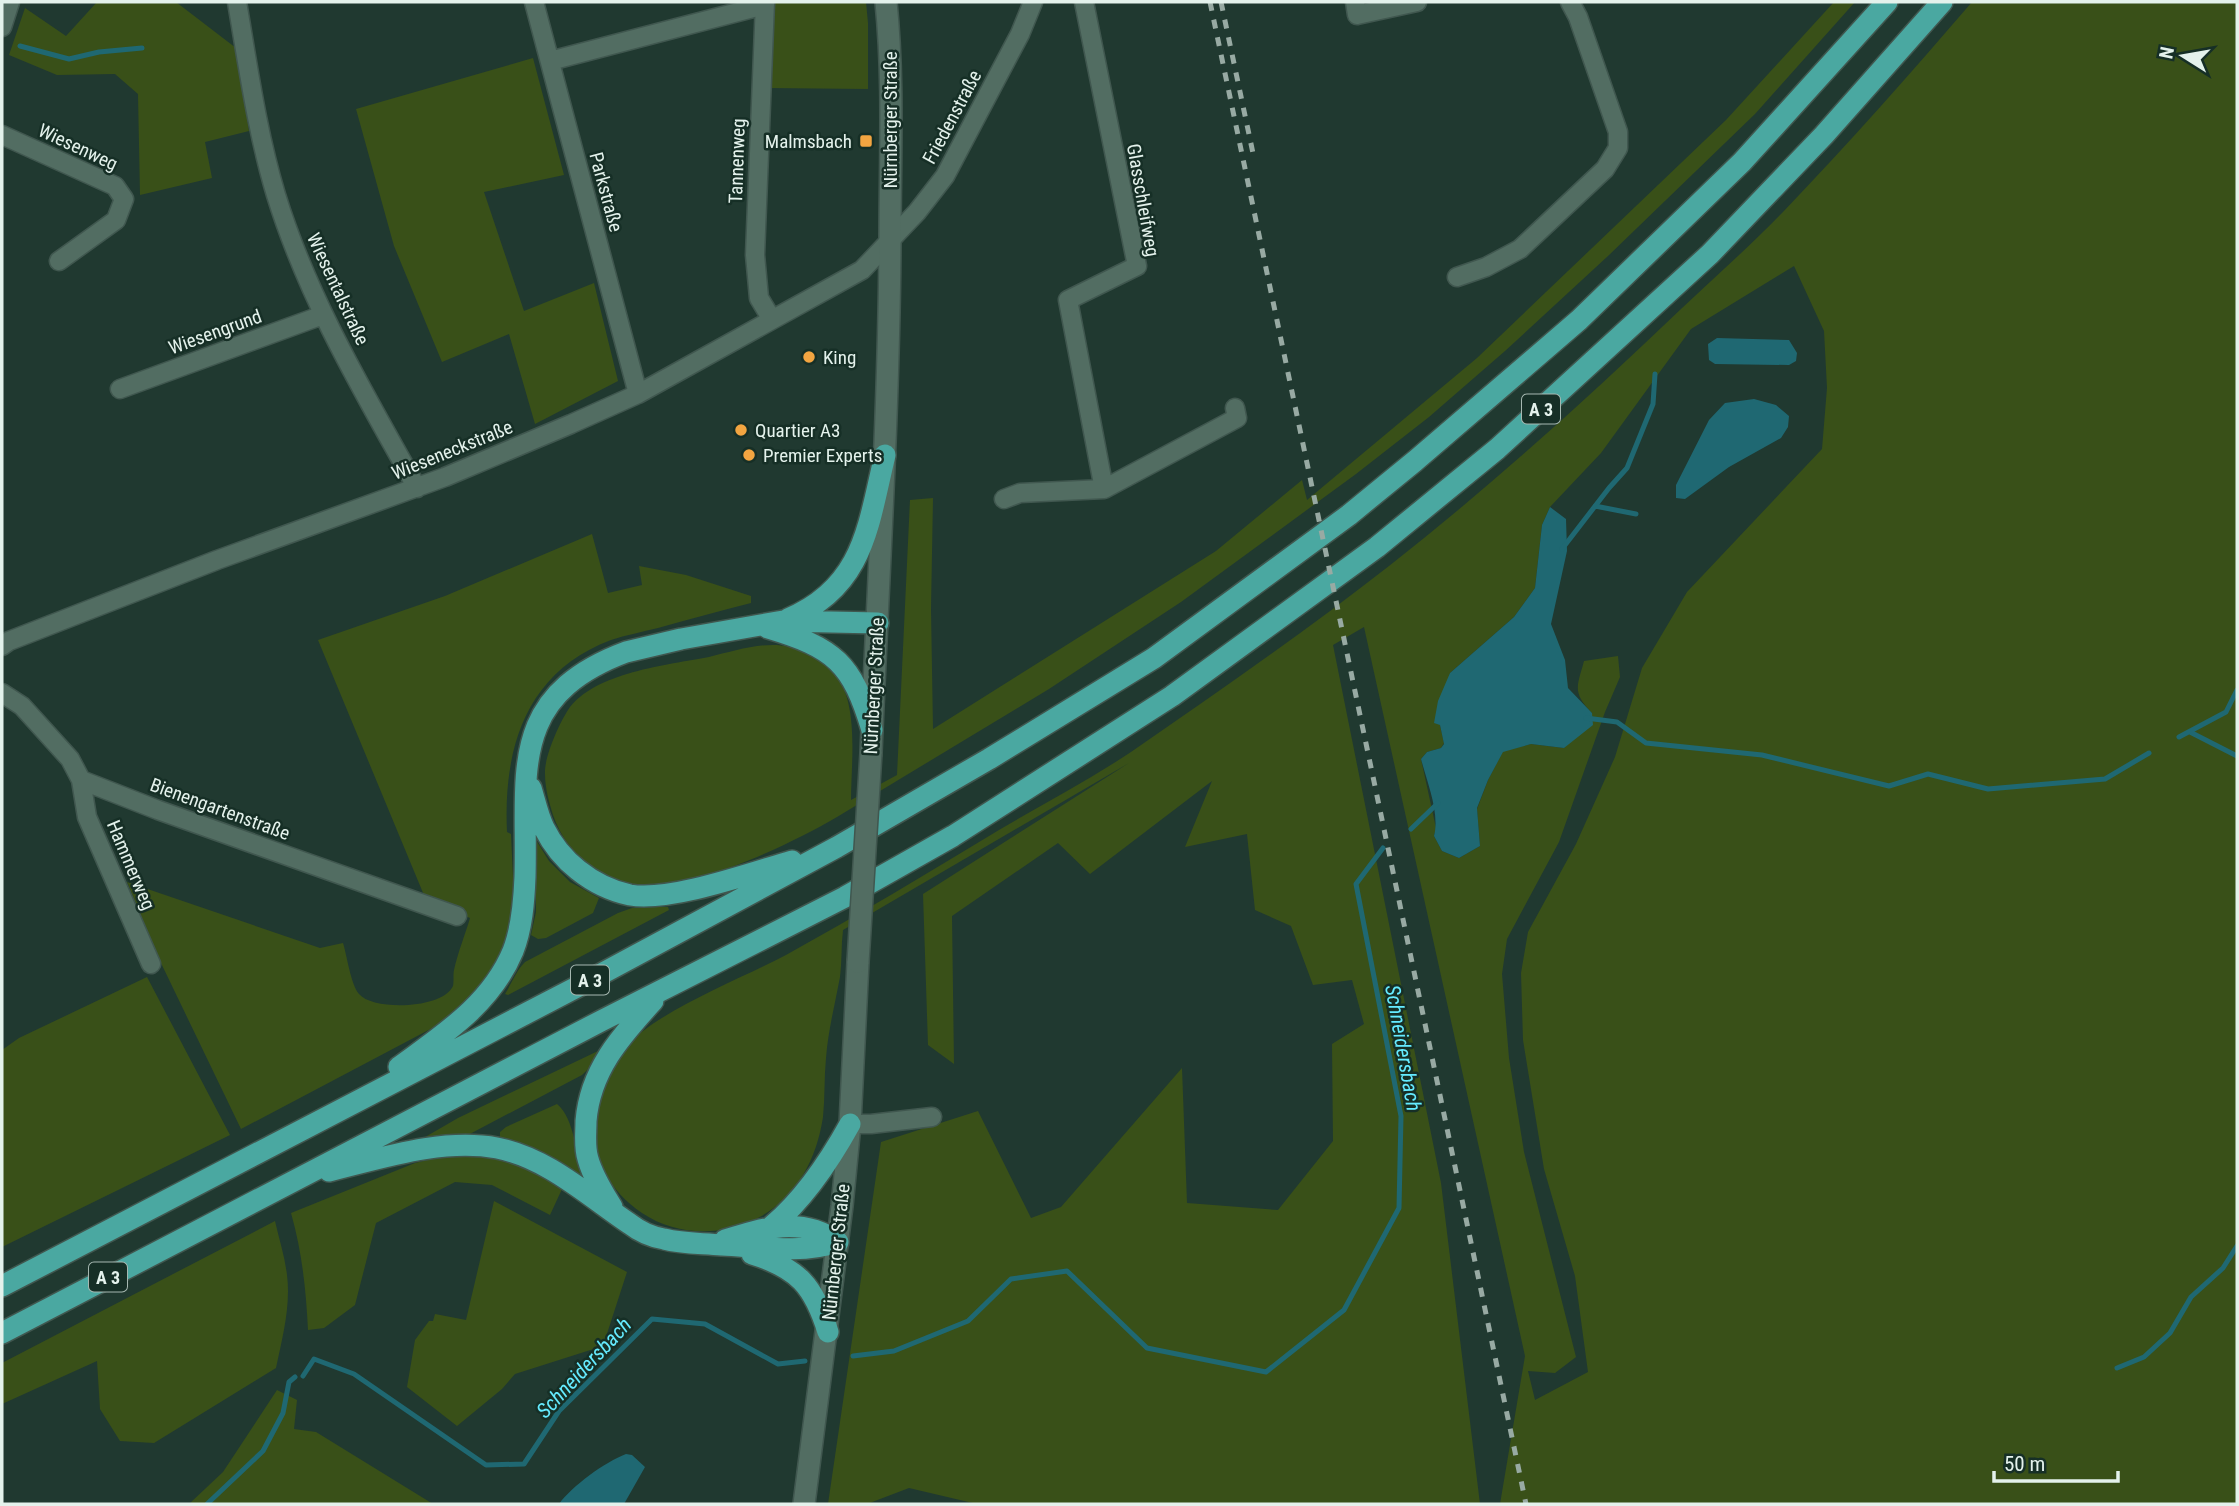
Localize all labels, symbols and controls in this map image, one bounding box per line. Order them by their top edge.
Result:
north arrow [2148,21,2218,91]
text: N [2154,45,2179,61]
street label: Nürnberger Straße [879,51,902,189]
street label: Friedenstraße [918,66,986,168]
street label: Tannenweg [724,118,750,204]
street label: Wiesenweg [35,119,121,175]
place label: Malmsbach [765,130,852,153]
marker: Malmsbach [858,133,874,149]
street label: Glasschleifweg [1122,142,1164,258]
street label: Parkstraße [584,150,628,234]
street label: Wiesentalstraße [302,229,374,349]
street label: Wiesengrund [165,305,265,359]
place label: King [823,346,856,369]
marker: King [801,349,817,365]
road number: A 3 [1522,394,1560,424]
street label: Wieseneckstraße [388,415,516,485]
place label: Quartier A3 [755,419,840,442]
marker: Quartier A3 [733,422,749,438]
place label: Premier Experts [763,444,882,467]
marker: Premier Experts [741,447,757,463]
street label: Nürnberger Straße [859,617,889,755]
street label: Bienengartenstraße [147,773,293,845]
street label: Hammerweg [102,817,160,913]
road number: A 3 [571,965,609,995]
water label: Schneidersbach [1380,983,1426,1113]
street label: Nürnberger Straße [817,1183,855,1321]
road number: A 3 [89,1262,127,1292]
water label: Schneidersbach [532,1313,636,1423]
scale bar [1994,1440,2118,1484]
text: 50 m [2004,1452,2045,1476]

